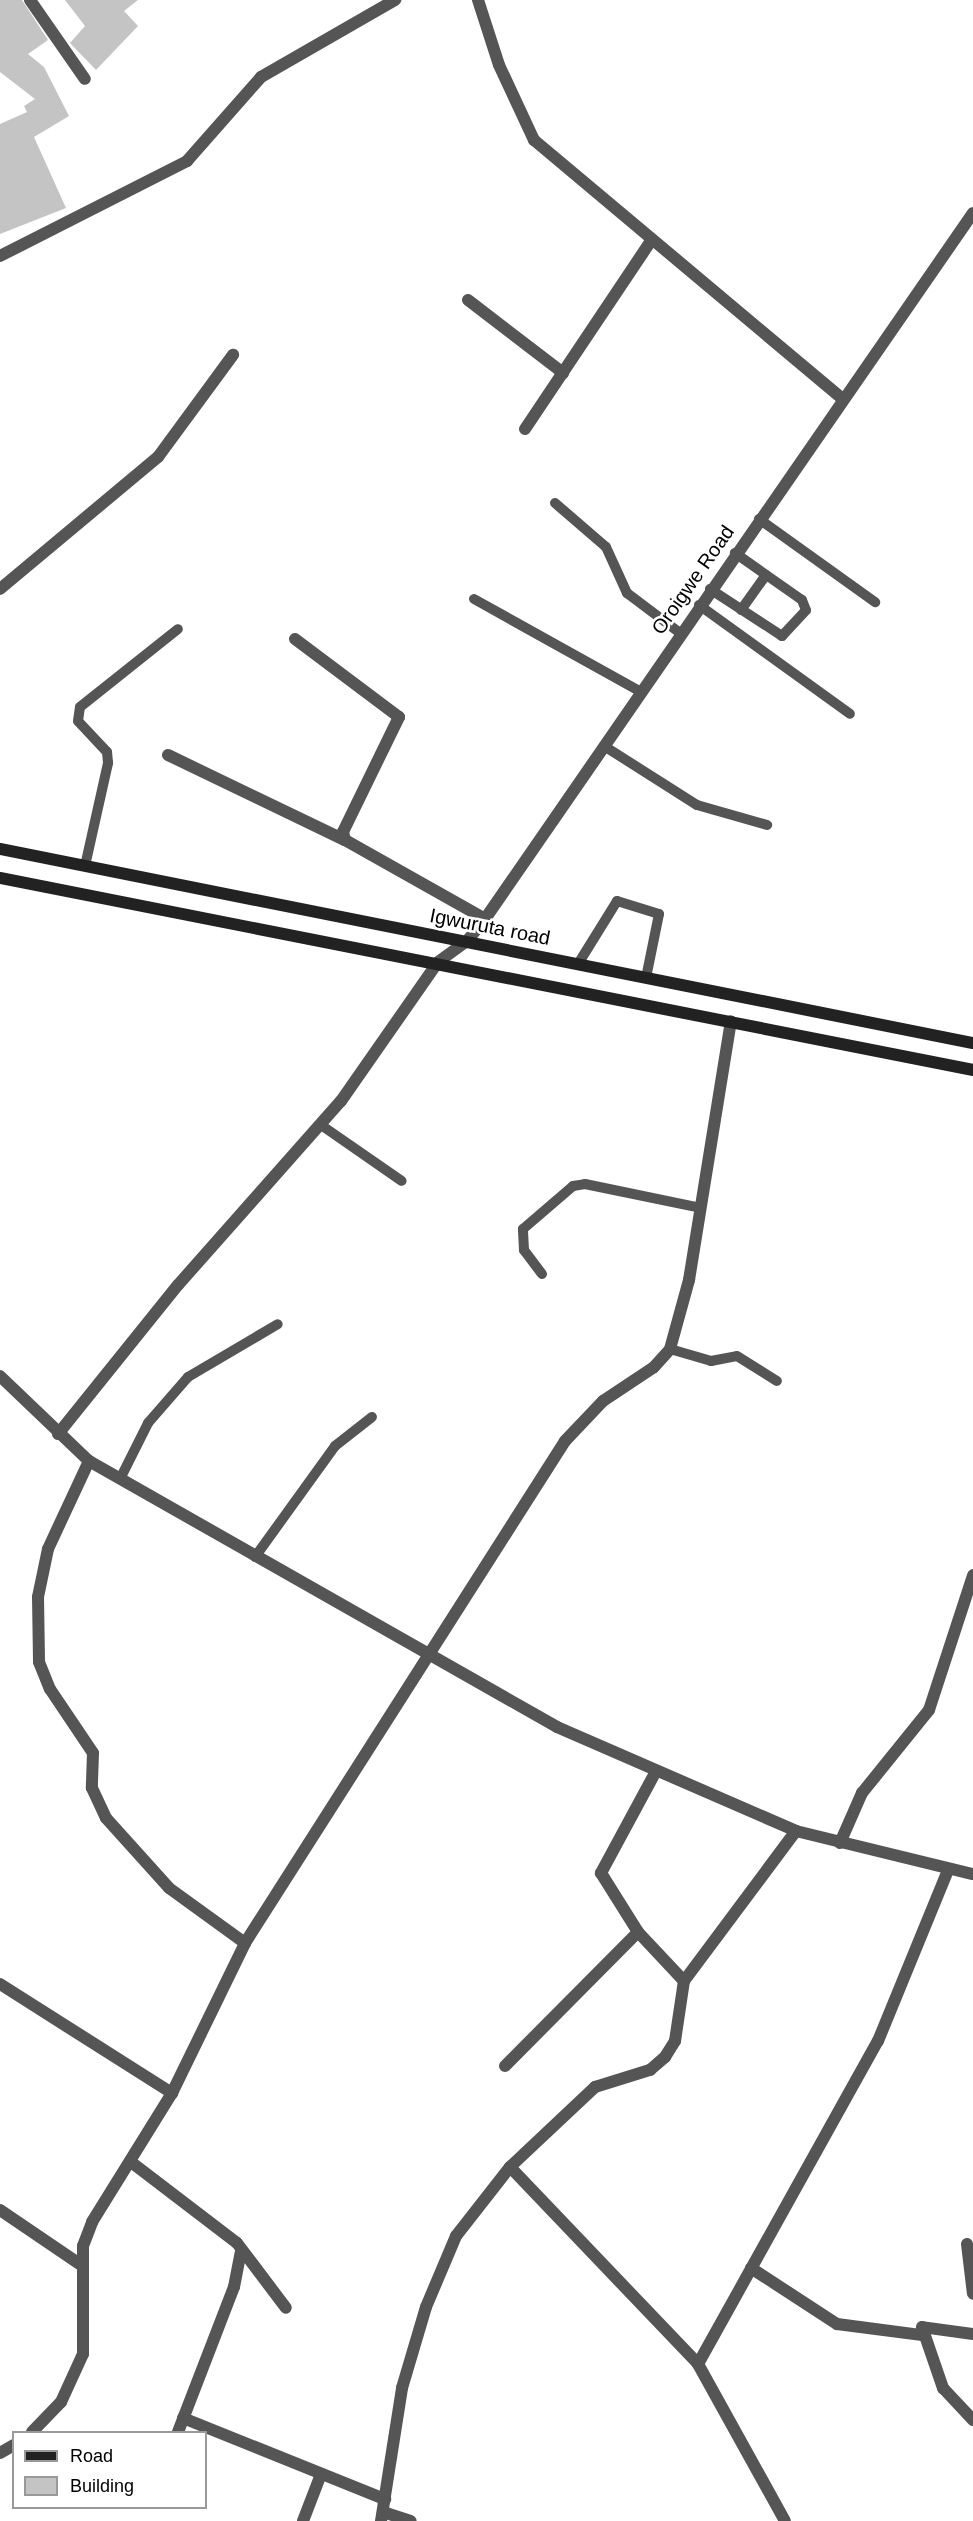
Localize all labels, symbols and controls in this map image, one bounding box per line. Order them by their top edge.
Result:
street label: Oroigwe Road [647,521,739,639]
street label: Igwuruta road [428,904,552,950]
legend [12,2431,207,2509]
text: Road [70,2446,113,2466]
text: Building [70,2476,134,2496]

